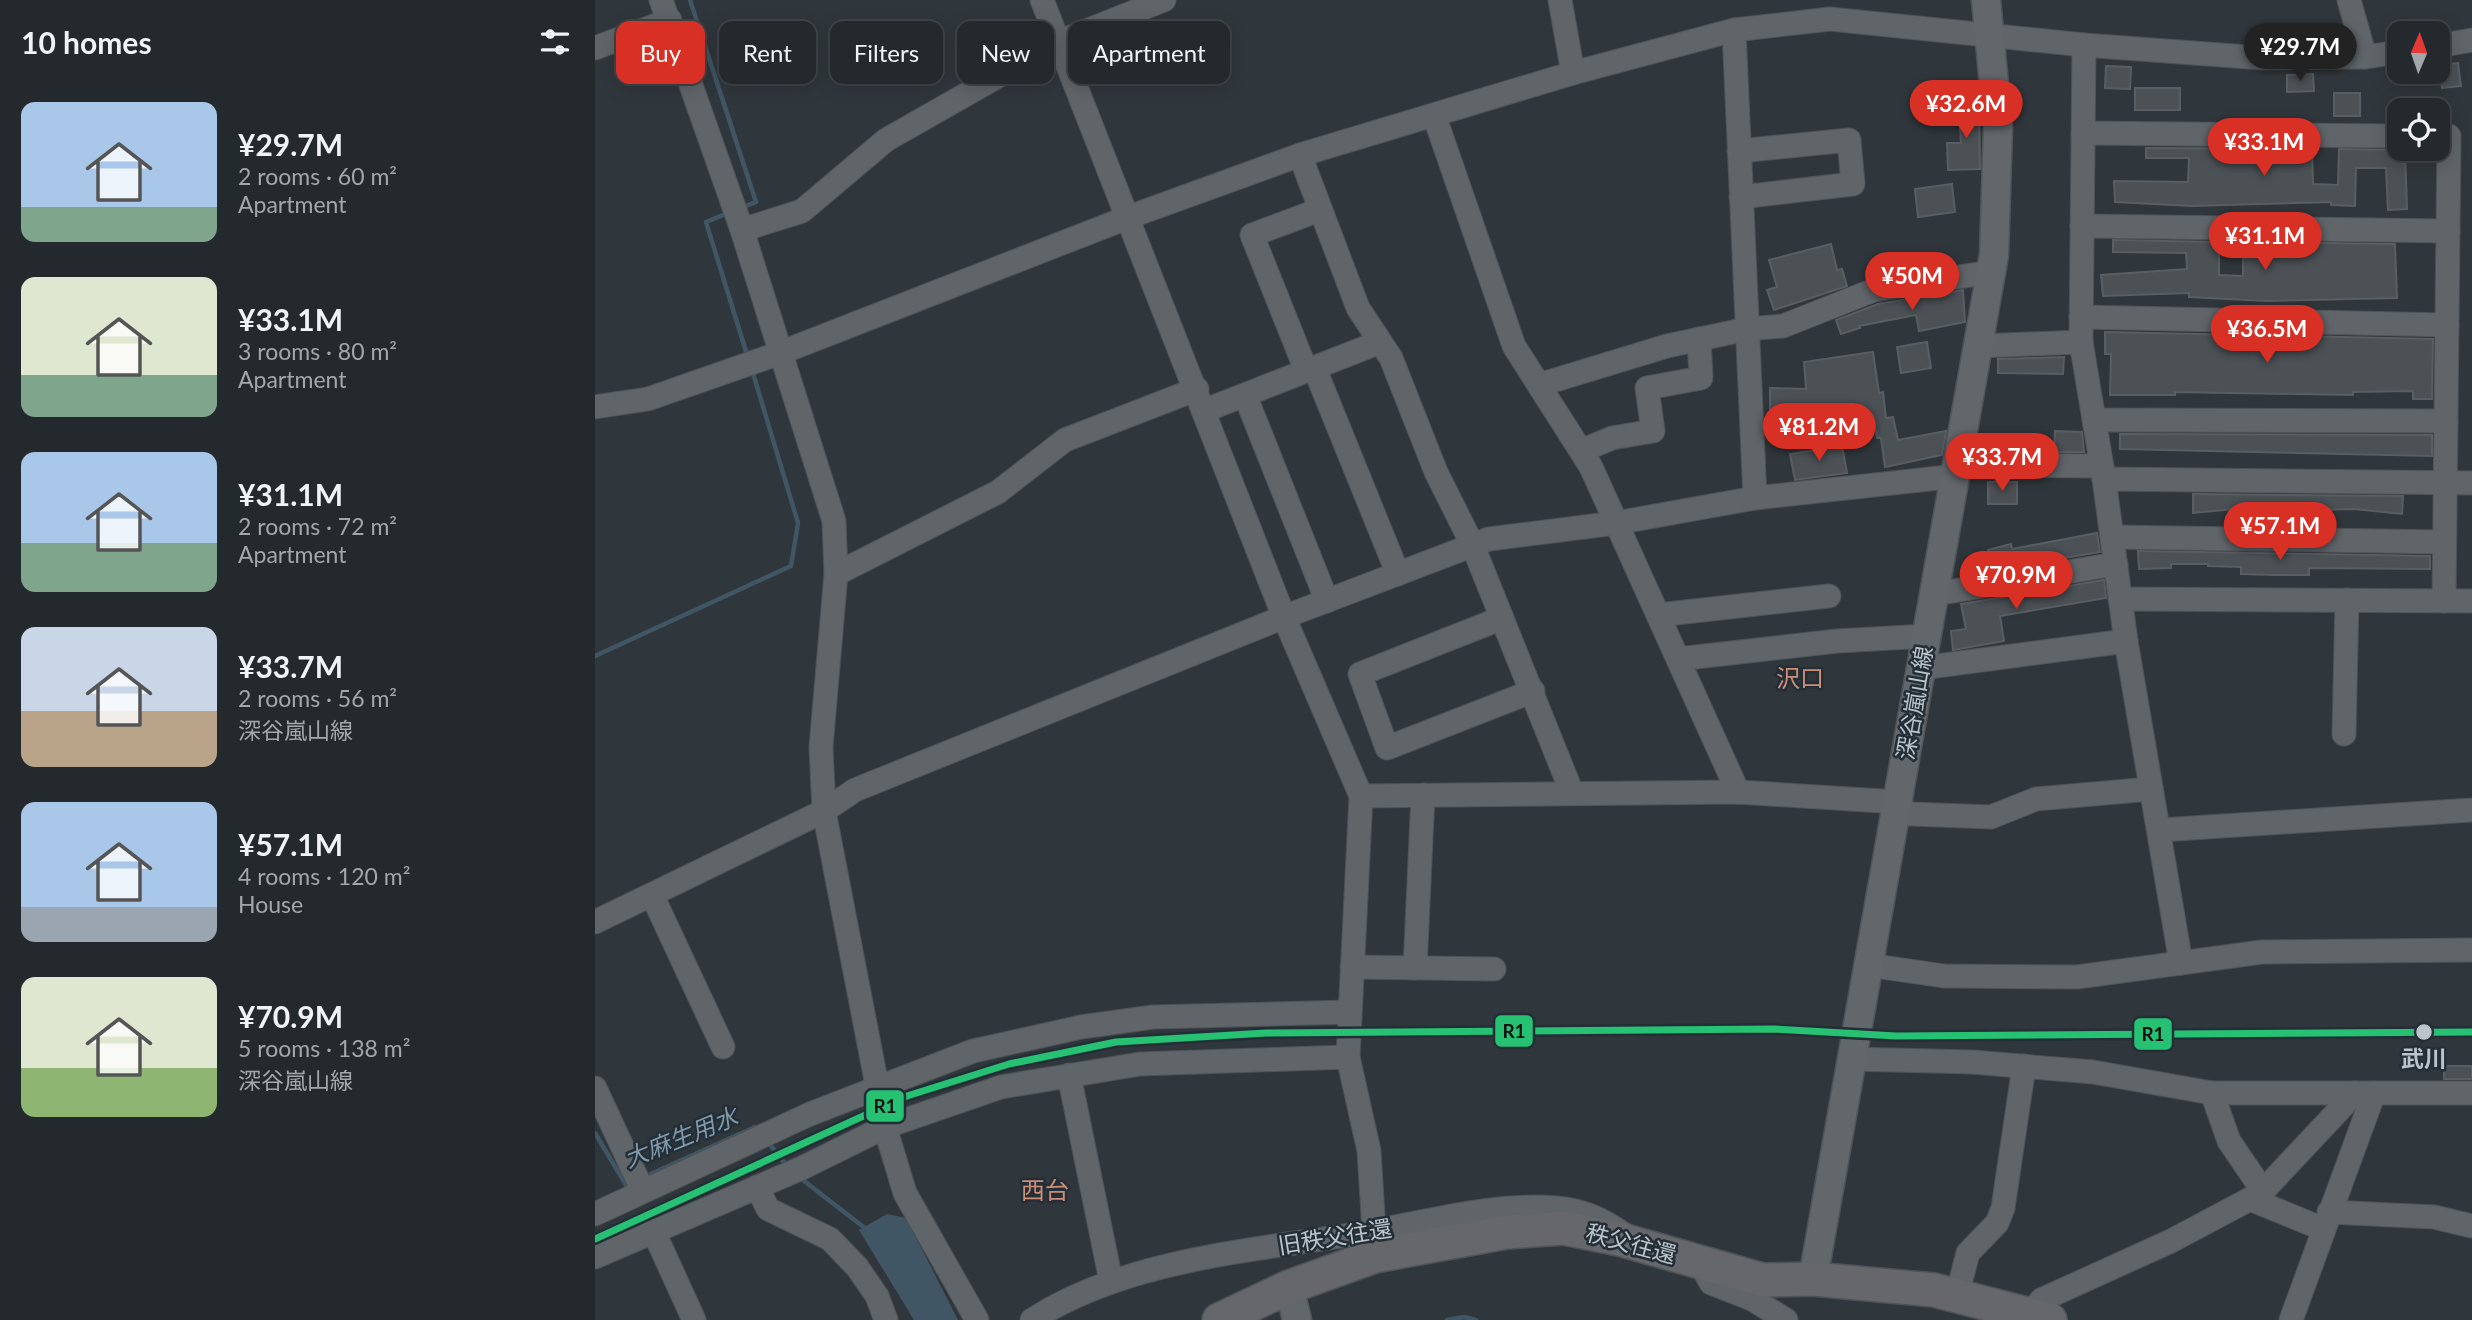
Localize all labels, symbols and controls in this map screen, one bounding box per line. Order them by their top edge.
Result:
chip: Buy [616,21,705,84]
chip: Rent [719,21,816,84]
chip: Filters [830,21,943,84]
chip: New [957,21,1054,84]
chip: Apartment [1068,21,1230,84]
north arrow [2387,21,2450,84]
map controls [2387,21,2450,161]
icon: filters [536,23,574,61]
text: 10 homes [21,24,152,60]
pin: ¥29.7M [2243,24,2357,83]
text: ¥29.7M [2260,32,2340,60]
pin: ¥32.6M [1909,80,2023,140]
text: ¥32.6M [1926,89,2006,117]
button: locate [2387,98,2450,161]
pin: ¥33.1M [2207,118,2321,178]
text: ¥29.7M [238,126,343,162]
text: ¥33.1M [2224,127,2304,155]
icon: home [77,130,161,214]
text: 2 rooms · 60 m² [238,162,397,190]
text: Apartment [238,190,346,218]
pin: ¥31.1M [2208,212,2322,272]
text: ¥31.1M [2225,221,2305,249]
pin: ¥50M [1871,252,1953,312]
text: ¥50M [1881,261,1943,289]
text: ¥33.1M [238,301,343,337]
icon: home [77,305,161,389]
pin: ¥36.5M [2210,306,2324,365]
text: ¥36.5M [2227,314,2307,342]
text: 3 rooms · 80 m² [238,337,397,365]
text: Apartment [238,365,346,393]
pin: ¥81.2M [1762,404,1876,463]
text: ¥81.2M [1779,412,1859,440]
pin: ¥33.7M [1945,434,2059,493]
text: ¥33.7M [1962,442,2042,470]
text: ¥31.1M [238,476,343,512]
icon: home [77,480,161,564]
pin: ¥57.1M [2223,503,2337,562]
text: ¥57.1M [2240,511,2320,539]
text: 2 rooms · 72 m² [238,512,397,540]
text: Apartment [238,540,346,568]
pin: ¥70.9M [1959,552,2073,611]
text: ¥70.9M [1976,560,2056,588]
street label: 深谷嵐山線 [1890,644,1938,762]
text: ¥33.7M [238,648,343,684]
icon: home [77,655,161,739]
district label: 沢口 [1776,663,1824,692]
text: 2 rooms · 56 m² [238,684,397,712]
text: 深谷嵐山線 [238,716,353,744]
text: ¥57.1M [238,826,343,862]
icon: home [77,830,161,914]
text: 4 rooms · 120 m² [238,862,410,890]
text: House [238,890,303,918]
text: ¥70.9M [238,998,343,1034]
icon: home [77,1005,161,1089]
line badge: R1 [1494,1014,1534,1048]
line badge: R1 [2133,1017,2173,1051]
text: R1 [1502,1019,1526,1042]
text: R1 [2141,1022,2165,1045]
marker: 武川 [2414,1022,2434,1042]
text: 5 rooms · 138 m² [238,1034,410,1062]
place label: 武川 [2401,1044,2447,1072]
text: 深谷嵐山線 [238,1066,353,1094]
line badge: R1 [865,1089,905,1123]
text: R1 [873,1094,897,1117]
water label: 大麻生用水 [619,1100,744,1173]
district label: 西台 [1021,1175,1069,1204]
street label: 旧秩父往還 [1276,1213,1394,1259]
street label: 秩父往還 [1583,1218,1679,1268]

